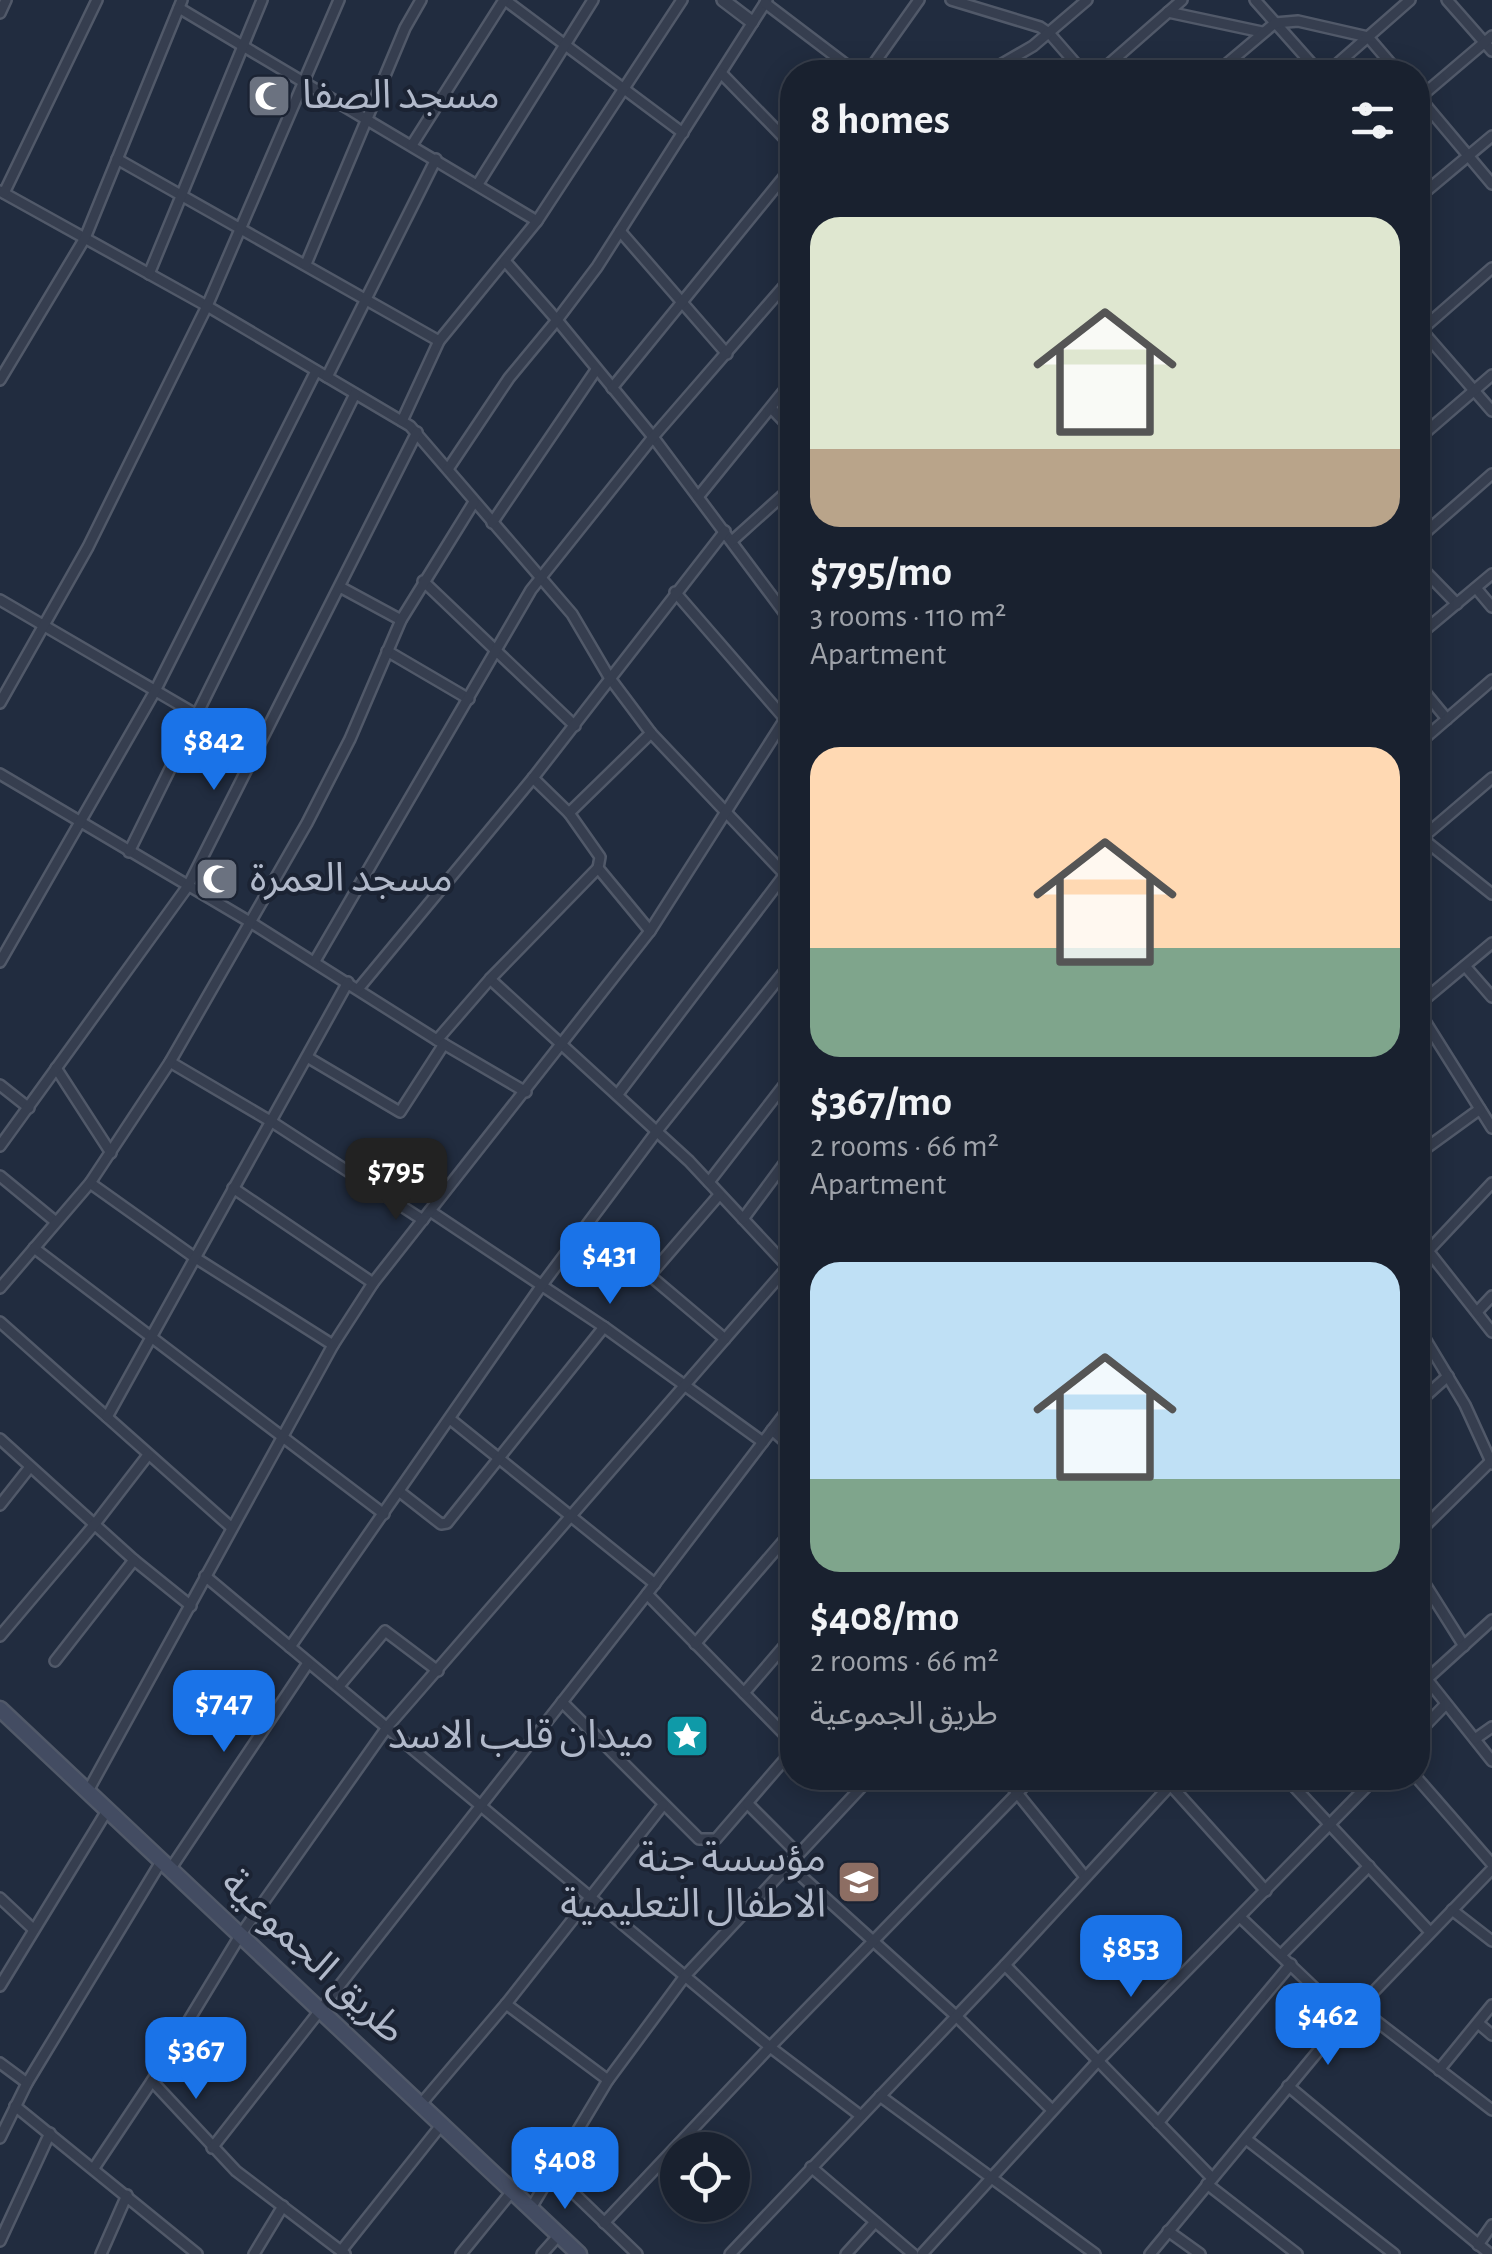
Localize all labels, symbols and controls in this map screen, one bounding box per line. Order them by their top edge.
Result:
mosque icon: مسجد الصفا [246,73,292,119]
place label: مسجد الصفا [302,76,500,116]
icon: filters [1345,93,1400,148]
text: 8 homes [810,99,950,141]
icon: home [1015,282,1195,462]
text: $795/mo [810,551,952,593]
text: 3 rooms · 110 m² [810,600,1006,632]
text: Apartment [810,638,946,670]
pin: $842 [155,708,273,793]
text: $842 [183,724,245,756]
icon: home [1015,812,1195,992]
mosque icon: مسجد العمرة [194,856,240,902]
place label: مسجد العمرة [250,859,453,901]
text: $367/mo [810,1081,952,1123]
text: 2 rooms · 66 m² [810,1130,999,1162]
pin: $795 [337,1138,455,1223]
text: $795 [367,1154,425,1186]
text: Apartment [810,1168,946,1200]
pin: $431 [551,1222,669,1307]
text: $431 [582,1238,638,1270]
icon: home [1015,1327,1195,1507]
text: $408/mo [810,1596,959,1638]
text: 2 rooms · 66 m² [810,1645,999,1677]
pin: $747 [165,1670,283,1755]
text: $747 [195,1686,253,1718]
text: طريق الجموعية [810,1698,998,1730]
place icon: ميدان قلب الاسد [664,1713,710,1759]
place label: ميدان قلب الاسد [388,1716,654,1757]
place label: مؤسسة جنة الاطفال التعليمية [560,1839,826,1926]
school or university icon: مؤسسة جنة الاطفال التعليمية [836,1859,882,1905]
street label: طريق الجموعية [212,1862,412,2054]
pin: $853 [1072,1915,1190,2000]
text: $853 [1102,1931,1160,1963]
pin: $462 [1269,1983,1387,2068]
text: $462 [1297,1999,1359,2031]
pin: $367 [137,2017,255,2102]
text: $367 [167,2033,225,2065]
pin: $408 [506,2127,624,2212]
map controls [660,2132,750,2222]
button: locate [660,2132,750,2222]
text: $408 [534,2143,596,2175]

